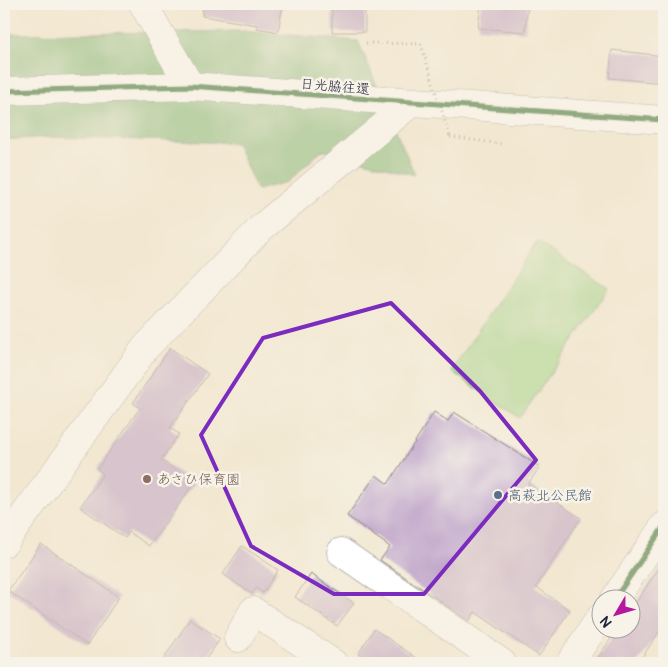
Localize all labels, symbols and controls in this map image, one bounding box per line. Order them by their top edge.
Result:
street label: 日光脇往還 [299,75,371,98]
place label: あさひ保育園 [157,471,240,488]
marker: あさひ保育園 [141,473,153,485]
place label: 高萩北公民館 [508,487,592,504]
marker: 高萩北公民館 [492,489,504,501]
north arrow [590,590,640,640]
text: N [597,613,616,631]

